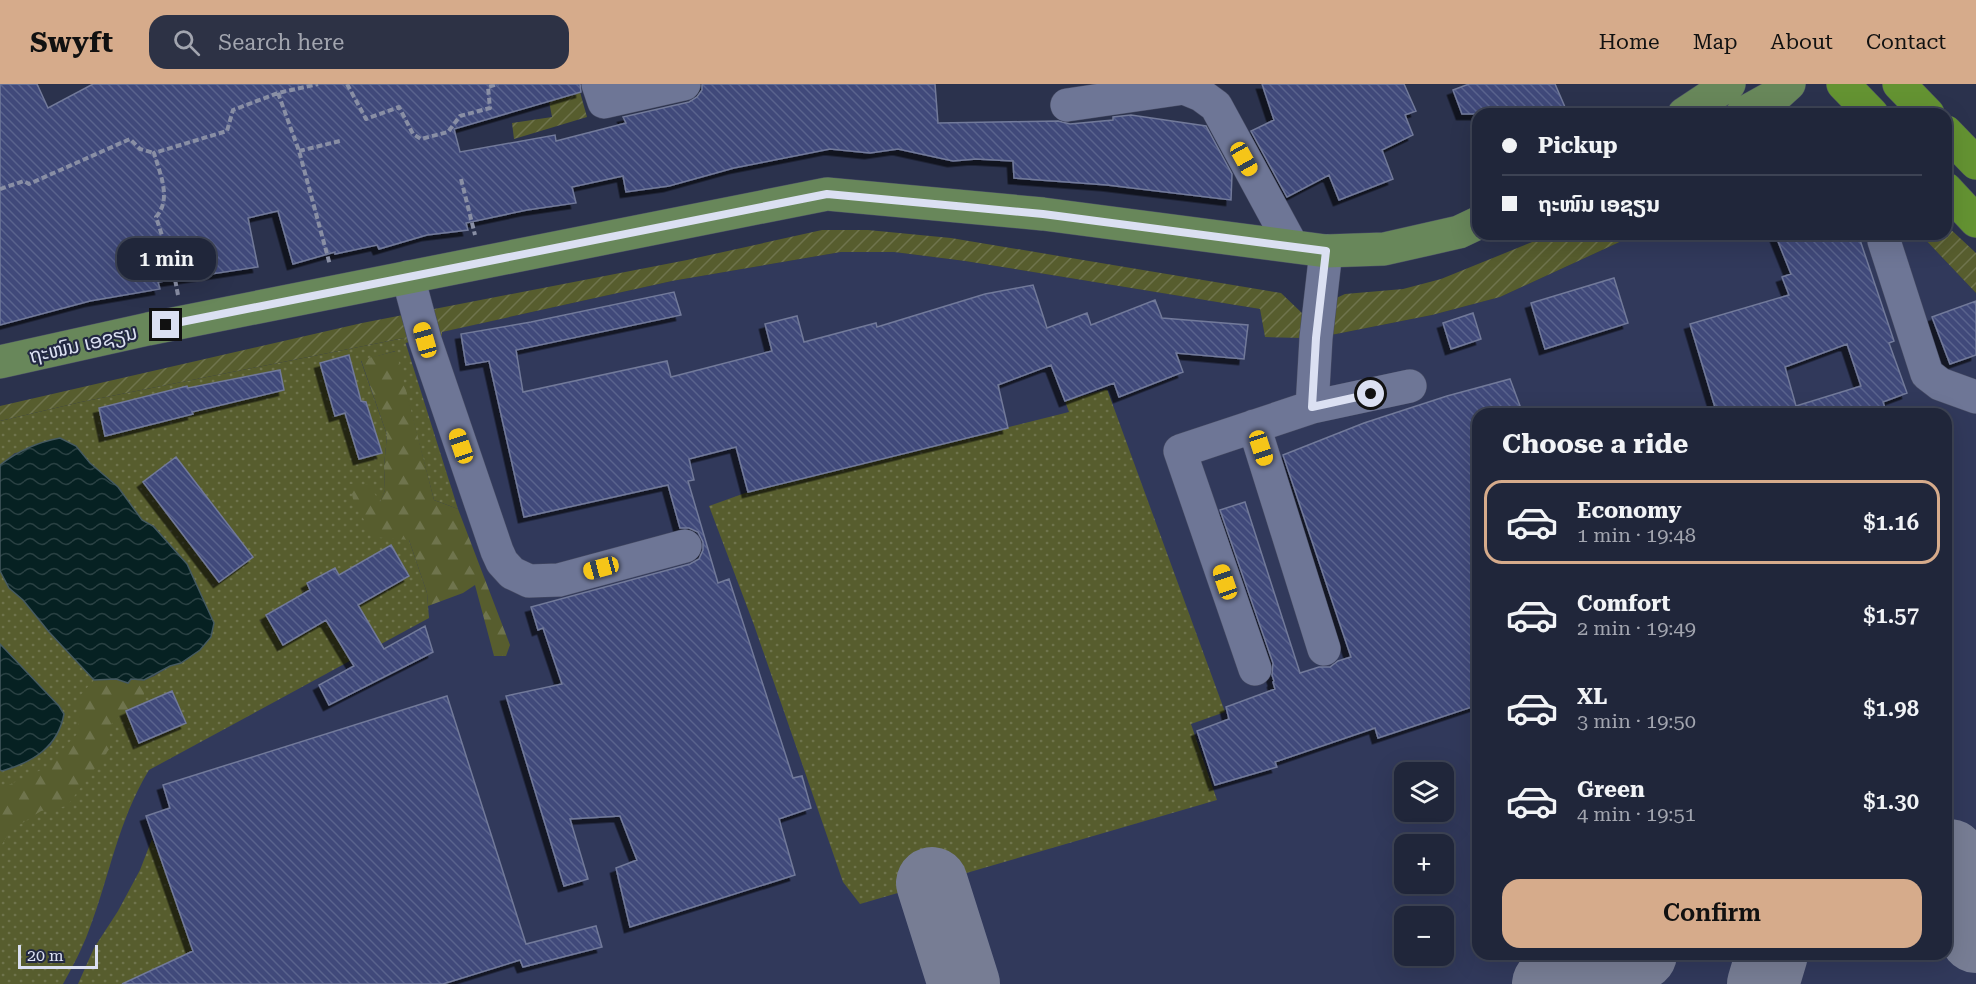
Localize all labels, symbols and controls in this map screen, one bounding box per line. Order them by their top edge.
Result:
search box [149,15,569,69]
text: Swyft [30,26,113,59]
icon: search [170,26,203,59]
text: Search here [218,30,344,55]
text: Home [1599,30,1660,54]
text: Map [1693,30,1738,54]
text: About [1771,30,1833,54]
text: Contact [1866,30,1946,54]
text: Pickup [1538,133,1618,158]
car [1227,139,1261,179]
text: ຖະໜົນ ເອຊຽນ [1538,192,1660,217]
callout: 1 min [116,238,216,280]
text: 1 min [139,247,194,271]
route end [152,311,179,338]
street label: ຖະໜົນ ເອຊຽນ [26,320,140,369]
car [411,320,439,360]
route start [1357,380,1384,407]
car [447,426,475,466]
car [1247,428,1275,468]
text: Choose a ride [1502,428,1688,460]
icon: car [1505,495,1559,549]
text: Economy [1577,498,1681,523]
text: $1.16 [1863,510,1919,535]
text: 1 min · 19:48 [1577,523,1696,547]
car [581,555,621,581]
car [1211,562,1239,602]
icon: car [1505,588,1559,642]
text: Comfort [1577,591,1670,616]
text: $1.57 [1863,603,1919,628]
text: 2 min · 19:49 [1577,616,1696,640]
icon: car [1505,681,1559,735]
text: XL [1577,684,1607,709]
text: $1.98 [1863,696,1919,721]
text: 3 min · 19:50 [1577,709,1696,733]
map controls [1394,762,1454,966]
button: layers [1394,762,1454,822]
icon: car [1505,774,1559,828]
text: Green [1577,777,1645,802]
text: $1.30 [1863,789,1919,814]
text: 4 min · 19:51 [1577,802,1696,826]
button: + [1394,834,1454,894]
button: Confirm [1502,879,1922,948]
button: − [1394,906,1454,966]
scale bar [18,942,98,970]
text: 20 m [27,946,64,965]

